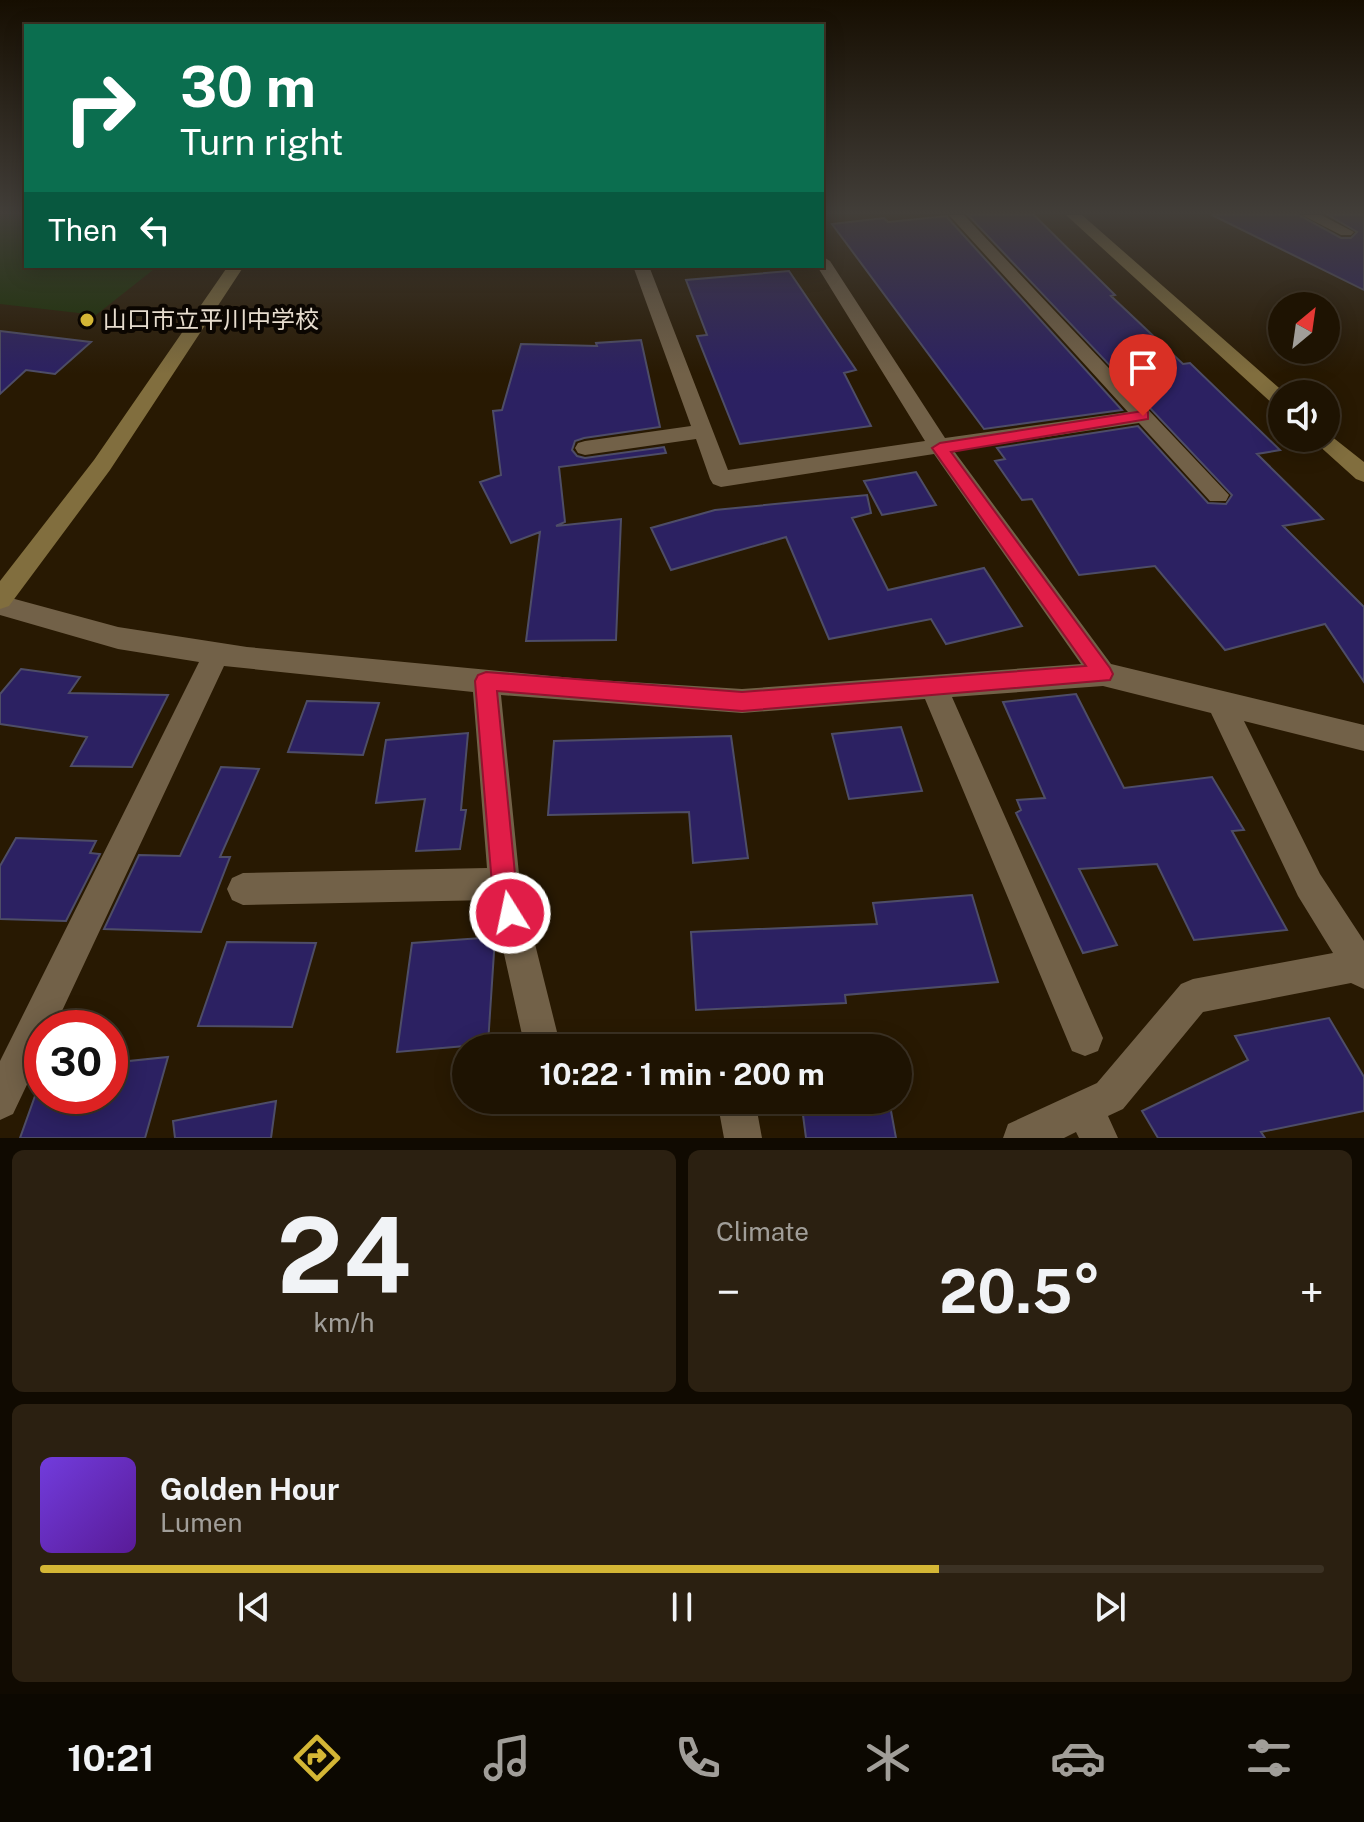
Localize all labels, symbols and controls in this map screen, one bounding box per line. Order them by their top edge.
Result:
text: 30 m [180,54,316,120]
icon: right [48,56,152,160]
text: Turn right [180,121,343,163]
icon: left [133,208,177,252]
text: Then [48,212,117,248]
north arrow [1268,292,1340,364]
map controls [1268,292,1340,452]
place label: 山口市立平川中学校 [103,305,319,333]
marker: 山口市立平川中学校 [78,311,96,329]
pin [1109,334,1177,416]
icon: arrive [1121,346,1165,390]
button: sound [1268,380,1340,452]
position arrow [468,871,552,955]
speed limit sign: 30 [24,1010,128,1114]
text: 10:22 · 1 min · 200 m [540,1056,825,1092]
text: 24 [277,1194,411,1316]
text: Climate [716,1216,809,1247]
text: 20.5° [939,1256,1101,1327]
text: − [716,1266,740,1318]
text: + [1300,1266,1324,1318]
text: km/h [313,1307,375,1338]
text: Golden Hour [160,1471,339,1507]
text: Lumen [160,1507,243,1538]
icon: previous [232,1585,276,1629]
icon: pause [660,1585,704,1629]
icon: next [1088,1585,1132,1629]
icon: directions [289,1730,345,1786]
icon: music [479,1730,535,1786]
icon: phone [670,1730,726,1786]
icon: climate [860,1730,916,1786]
icon: car [1050,1730,1106,1786]
icon: filters [1241,1730,1297,1786]
text: 10:21 [67,1737,155,1779]

